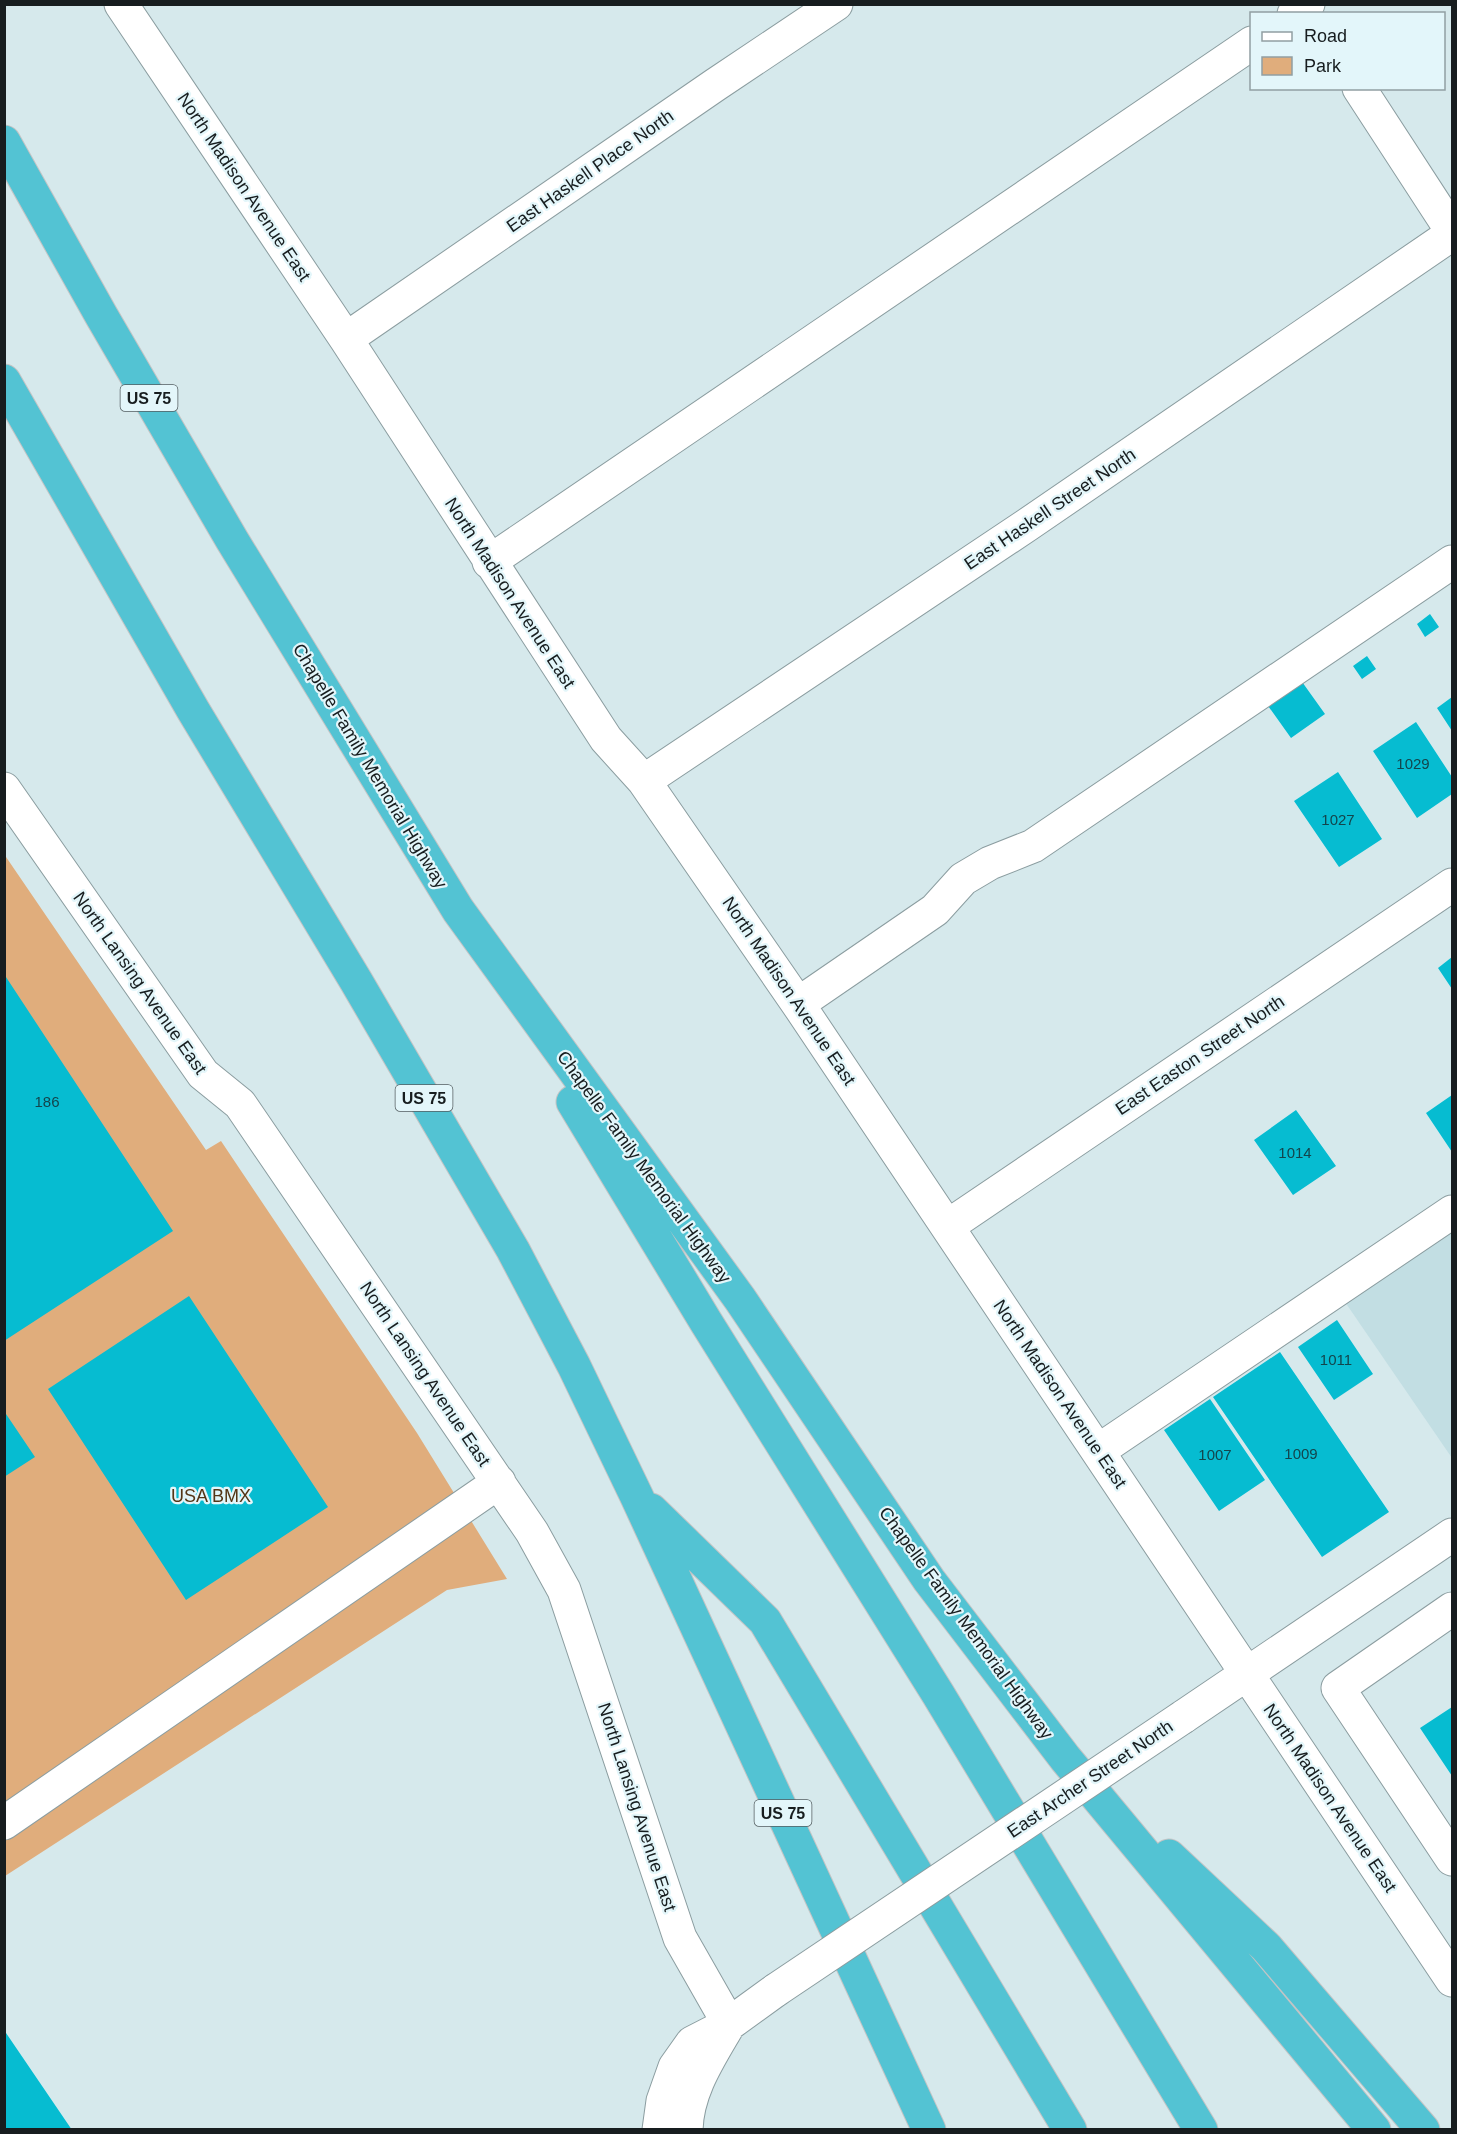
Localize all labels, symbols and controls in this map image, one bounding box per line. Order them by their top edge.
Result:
legend [1250,12,1445,90]
text: Road [1304,26,1347,46]
text: Park [1304,56,1342,76]
street label: North Madison Avenue East [173,89,315,285]
street label: East Haskell Place North [503,106,677,236]
road number: US 75 [120,385,178,411]
street label: East Haskell Street North [961,444,1139,574]
street label: North Madison Avenue East [441,494,579,692]
street label: Chapelle Family Memorial Highway [289,640,451,892]
house number: 1029 [1396,755,1430,772]
house number: 1027 [1321,811,1355,828]
street label: North Lansing Avenue East [69,888,211,1078]
street label: North Madison Avenue East [718,893,860,1089]
street label: East Easton Street North [1112,991,1288,1119]
street label: Chapelle Family Memorial Highway [553,1047,735,1287]
road number: US 75 [396,1085,452,1111]
house number: 186 [34,1093,60,1110]
house number: 1014 [1278,1144,1312,1161]
street label: North Lansing Avenue East [356,1278,494,1470]
street label: North Madison Avenue East [989,1296,1131,1492]
house number: 1011 [1320,1351,1352,1368]
house number: 1009 [1284,1445,1318,1462]
house number: 1007 [1198,1446,1232,1463]
park label: USA BMX [171,1486,251,1506]
street label: Chapelle Family Memorial Highway [875,1503,1057,1743]
street label: North Lansing Avenue East [594,1700,680,1914]
street label: North Madison Avenue East [1259,1700,1401,1896]
street label: East Archer Street North [1004,1716,1176,1842]
road number: US 75 [754,1800,812,1826]

